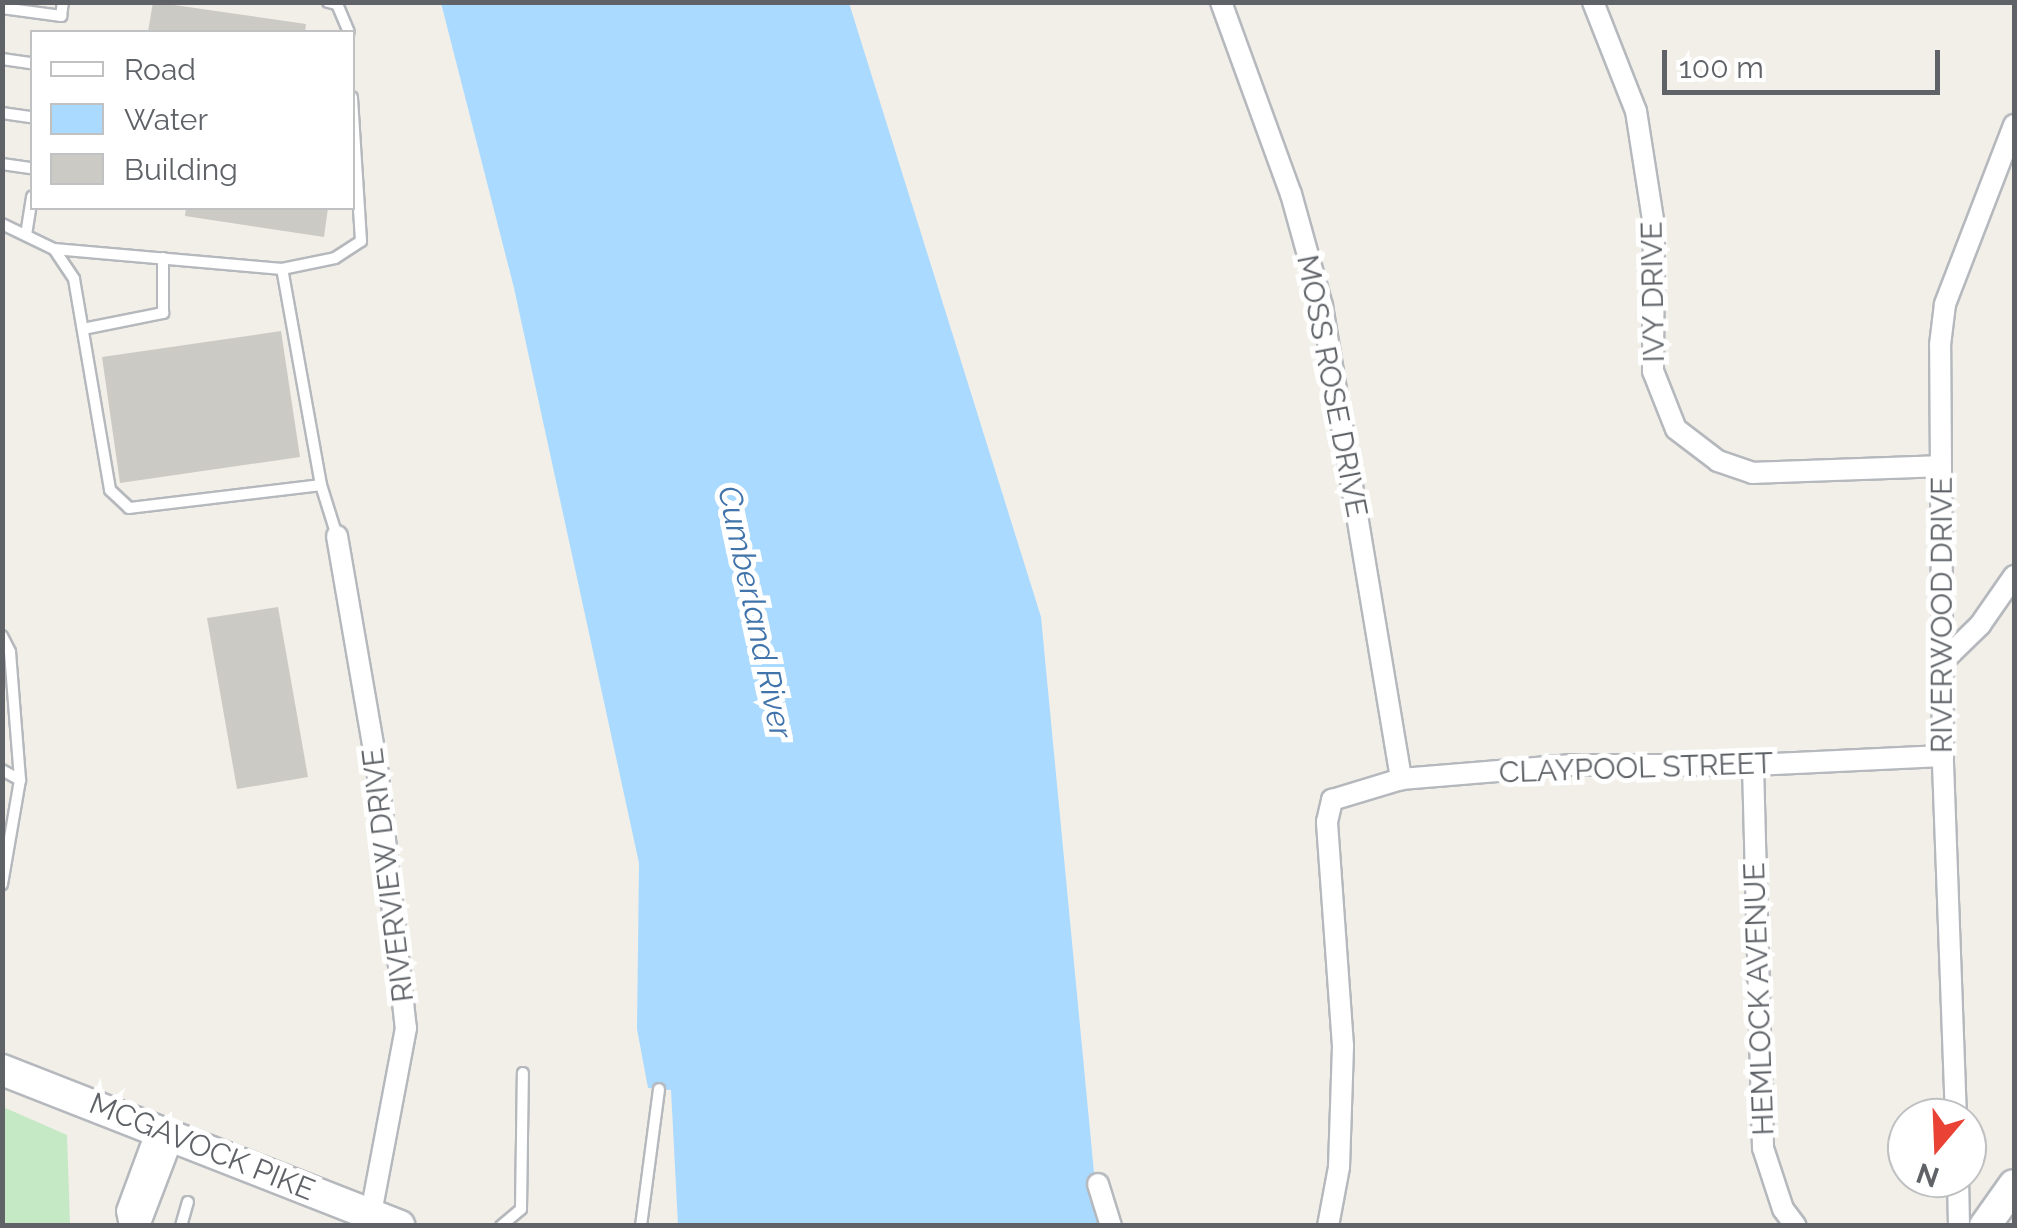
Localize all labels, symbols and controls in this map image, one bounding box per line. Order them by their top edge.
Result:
legend [30,30,355,210]
scale bar [1667,30,1944,92]
text: 100 m [1679,50,1764,85]
text: Road [124,52,196,87]
text: Water [124,102,208,137]
text: Building [124,152,238,187]
street label: IVY DRIVE [1634,221,1672,363]
street label: MOSS ROSE DRIVE [1289,252,1375,520]
street label: RIVERWOOD DRIVE [1924,477,1960,753]
water label: Cumberland River [709,482,801,742]
street label: RIVERVIEW DRIVE [354,745,422,1005]
street label: CLAYPOOL STREET [1498,745,1774,791]
street label: HEMLOCK AVENUE [1736,861,1782,1137]
street label: MCGAVOCK PIKE [84,1085,320,1209]
north arrow [1887,1098,1987,1198]
text: N [1912,1156,1943,1194]

